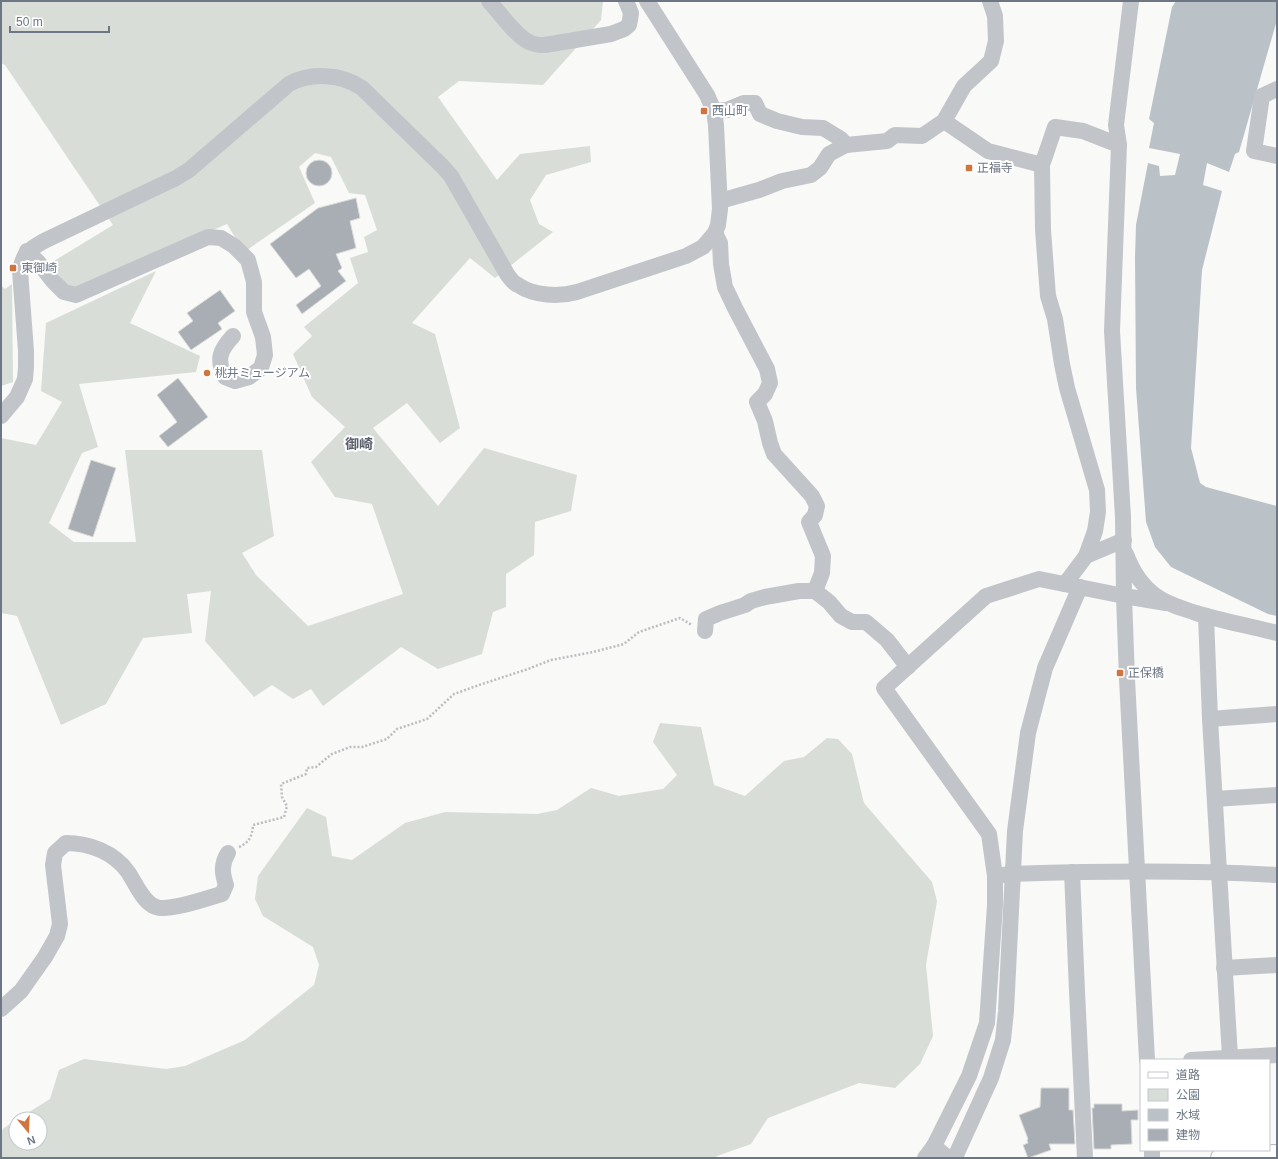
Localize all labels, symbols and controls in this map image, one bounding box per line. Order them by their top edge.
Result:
scale bar [10,8,109,34]
text: 50 m [16,15,43,29]
place label: 西山町 [712,104,748,118]
marker: 西山町 [699,106,709,116]
place label: 正福寺 [977,161,1013,175]
marker: 正福寺 [964,163,974,173]
place label: 東御崎 [21,261,57,275]
marker: 東御崎 [8,263,18,273]
place label: 桃井ミュージアム [215,366,310,380]
marker: 桃井ミュージアム [202,368,212,378]
district label: 御崎 [345,436,373,452]
place label: 正保橋 [1128,666,1164,680]
marker: 正保橋 [1115,668,1125,678]
legend [1140,1059,1270,1151]
text: 道路 [1176,1068,1200,1082]
text: 公園 [1176,1088,1200,1102]
text: 水域 [1176,1108,1200,1122]
north arrow [8,1111,48,1151]
text: 建物 [1176,1128,1200,1142]
text: N [25,1133,37,1147]

